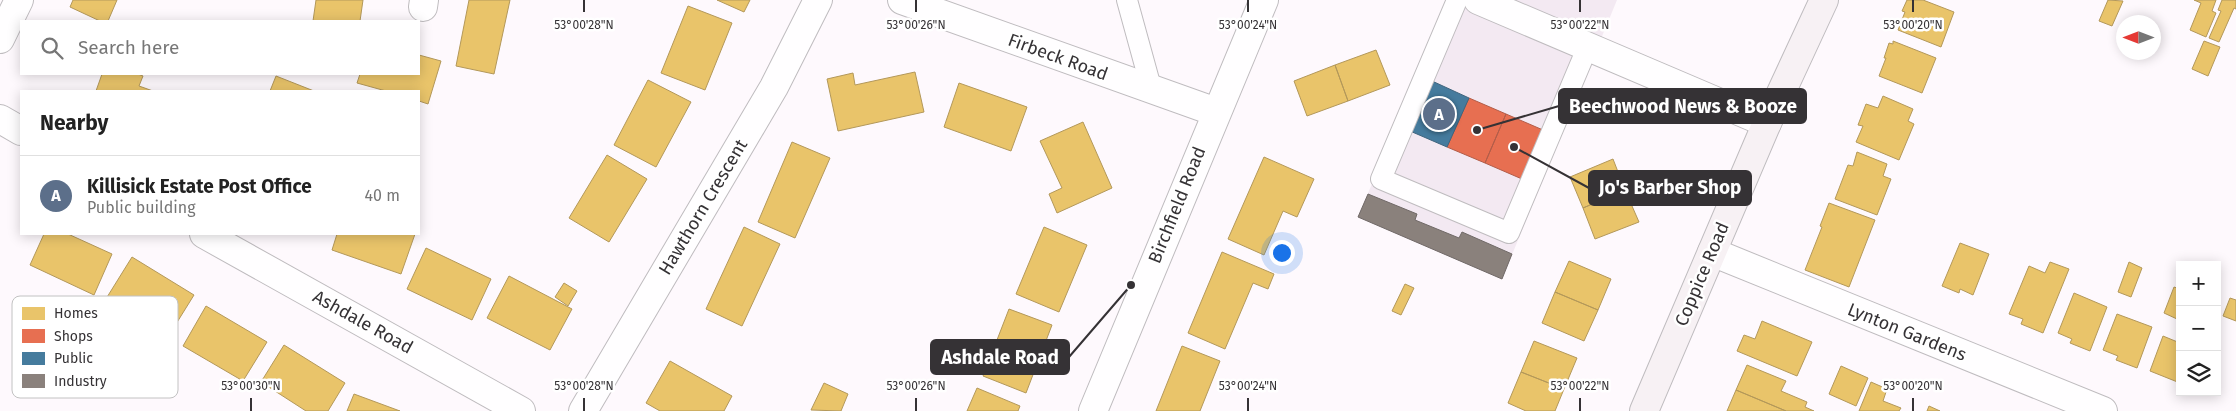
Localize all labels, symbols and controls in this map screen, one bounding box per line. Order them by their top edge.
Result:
north arrow [2116,15,2161,60]
text: 53°00'28"N [554,18,614,32]
text: 53°00'26"N [886,18,946,32]
text: 53°00'24"N [1219,18,1277,32]
text: 53°00'22"N [1551,18,1609,32]
text: 53°00'20"N [1883,18,1943,32]
search box [20,20,420,75]
street label: Firbeck Road [1005,29,1111,85]
icon: search [38,34,66,62]
text: Search here [78,36,179,59]
callout: Beechwood News & Booze [1559,89,1806,123]
pin: A [1423,95,1455,133]
text: Beechwood News & Booze [1569,95,1797,118]
text: Nearby [40,110,108,136]
street label: Hawthorn Crescent [654,135,752,279]
street label: Birchfield Road [1144,143,1210,267]
callout: Jo's Barber Shop [1589,171,1751,205]
text: Killisick Estate Post Office [87,175,312,198]
text: Jo's Barber Shop [1598,176,1741,199]
text: A [51,186,61,205]
text: 40 m [365,186,400,205]
text: Public building [87,198,195,217]
street label: Coppice Road [1670,219,1734,329]
your location [1269,240,1295,266]
map controls [2176,261,2221,396]
button: + [2176,261,2221,306]
street label: Ashdale Road [309,285,417,359]
legend [12,296,178,398]
street label: Lynton Gardens [1844,298,1970,366]
text: Homes [54,305,98,322]
button: − [2176,306,2221,351]
text: Shops [54,328,93,345]
callout: Ashdale Road [931,340,1069,374]
text: Ashdale Road [940,346,1059,369]
text: Public [54,350,93,367]
button: layers [2176,351,2221,396]
text: Industry [54,373,107,390]
text: 53°00'30"N [221,379,281,393]
text: 53°00'28"N [554,379,614,393]
text: 53°00'26"N [886,379,946,393]
text: 53°00'24"N [1219,379,1277,393]
text: 53°00'22"N [1551,379,1609,393]
text: 53°00'20"N [1883,379,1943,393]

